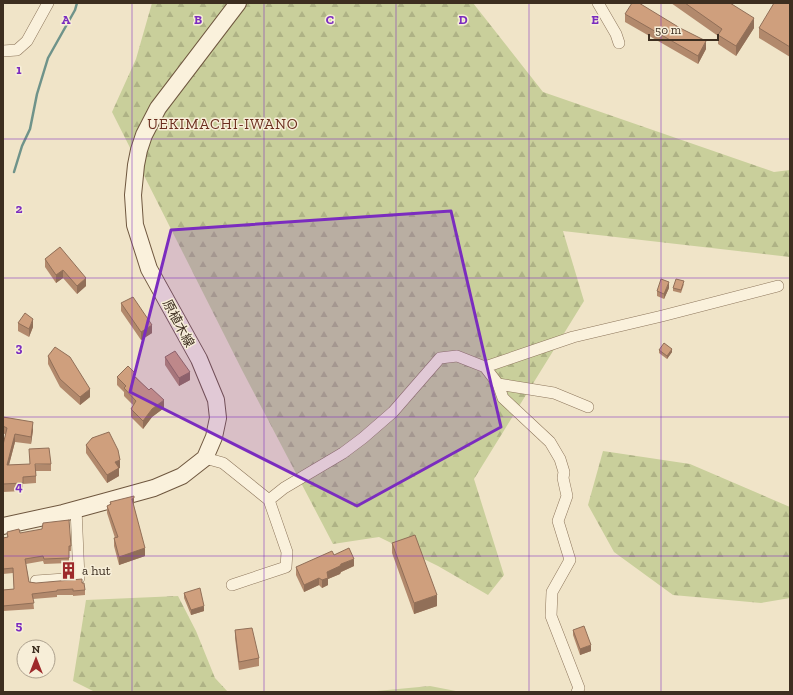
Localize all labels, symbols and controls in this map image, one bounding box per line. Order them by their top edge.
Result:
text: A [62,12,71,27]
text: B [194,12,202,27]
text: C [326,12,334,27]
text: D [458,12,468,27]
text: E [591,12,599,27]
scale bar [649,16,718,42]
text: 50 m [655,23,682,37]
text: 1 [16,62,22,77]
district label: UEKIMACHI-IWANO [147,115,299,133]
text: 2 [16,201,23,216]
street label: 原植木線 [160,297,197,350]
text: 3 [16,340,23,355]
text: 4 [15,479,23,494]
building icon: a hut [59,560,79,580]
place label: a hut [82,563,111,578]
text: 5 [16,618,23,633]
north arrow [16,639,56,679]
text: N [32,643,41,656]

